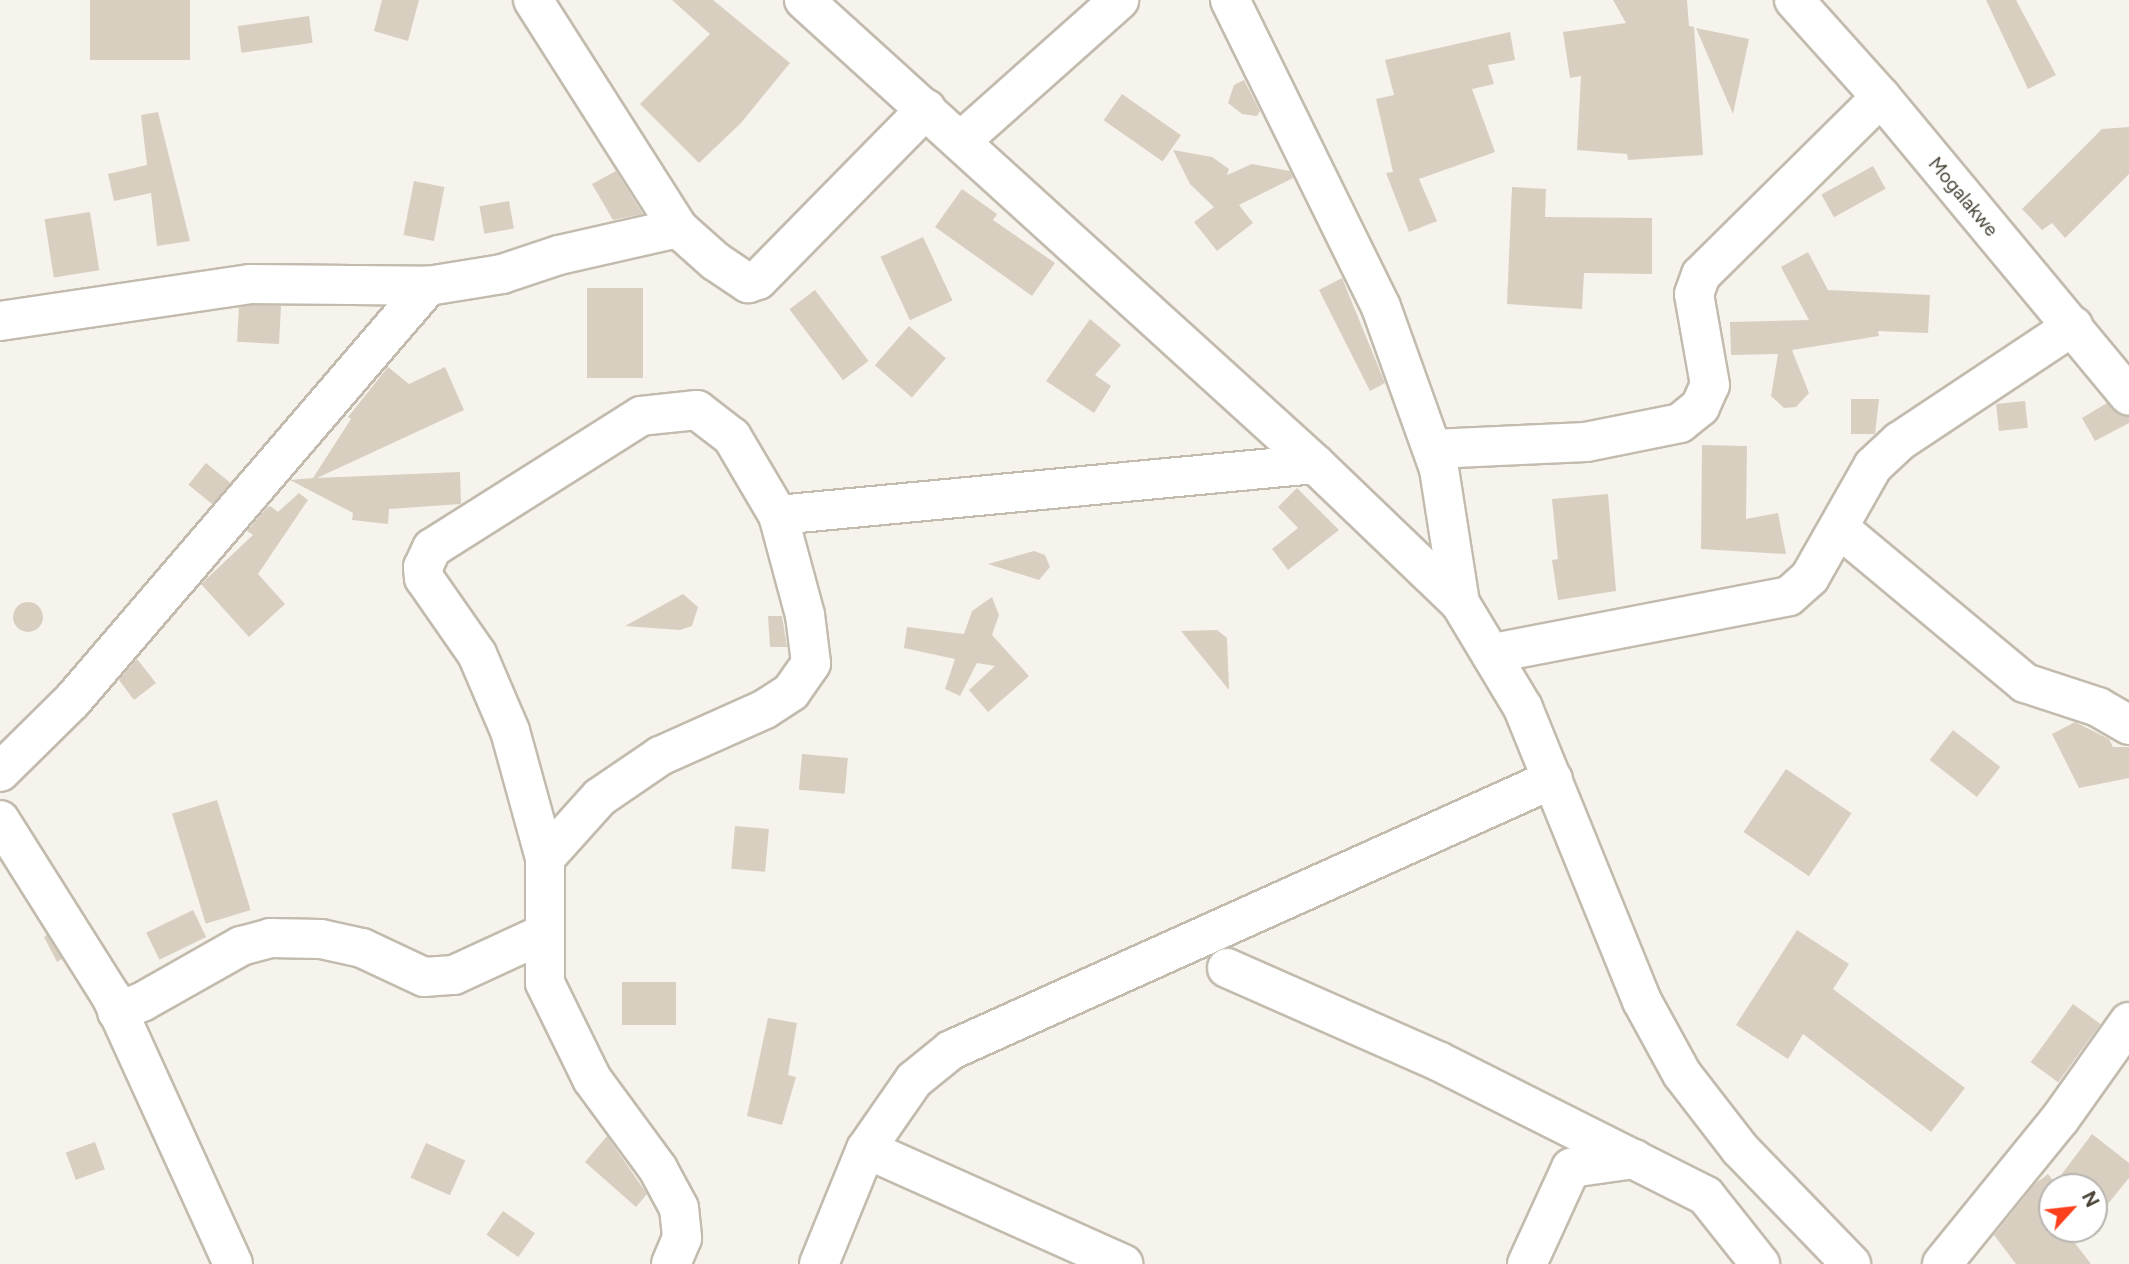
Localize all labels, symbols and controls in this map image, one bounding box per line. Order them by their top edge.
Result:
street label: Mogalakwe [1923,153,2003,241]
north arrow [2038,1173,2108,1243]
text: N [2077,1187,2104,1211]

